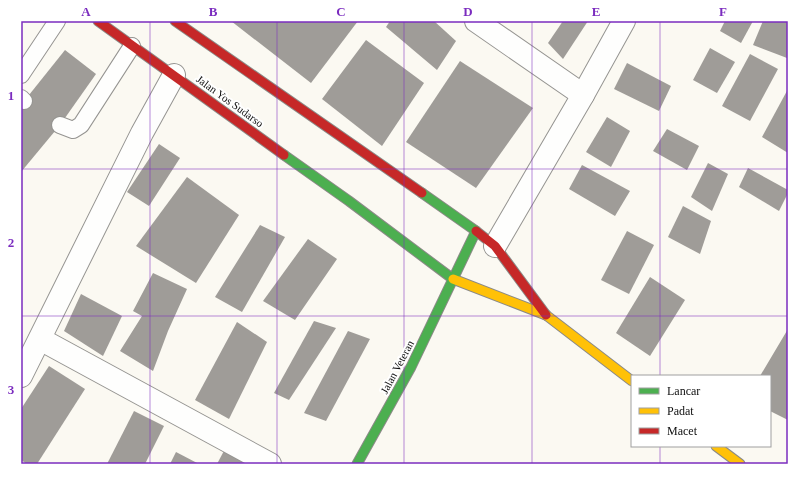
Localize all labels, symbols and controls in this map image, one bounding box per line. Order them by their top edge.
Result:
text: A [81,4,91,19]
text: B [209,4,218,19]
text: C [336,4,346,19]
text: D [463,4,473,19]
text: E [592,4,600,19]
text: F [719,4,727,19]
street label: Jalan Yos Sudarso [194,73,266,130]
text: 1 [8,88,14,103]
text: 2 [8,235,14,250]
street label: Jalan Veteran [378,338,416,396]
legend [631,375,771,447]
text: 3 [8,382,15,397]
text: Lancar [667,384,700,398]
text: Padat [667,404,694,418]
text: Macet [667,424,698,438]

